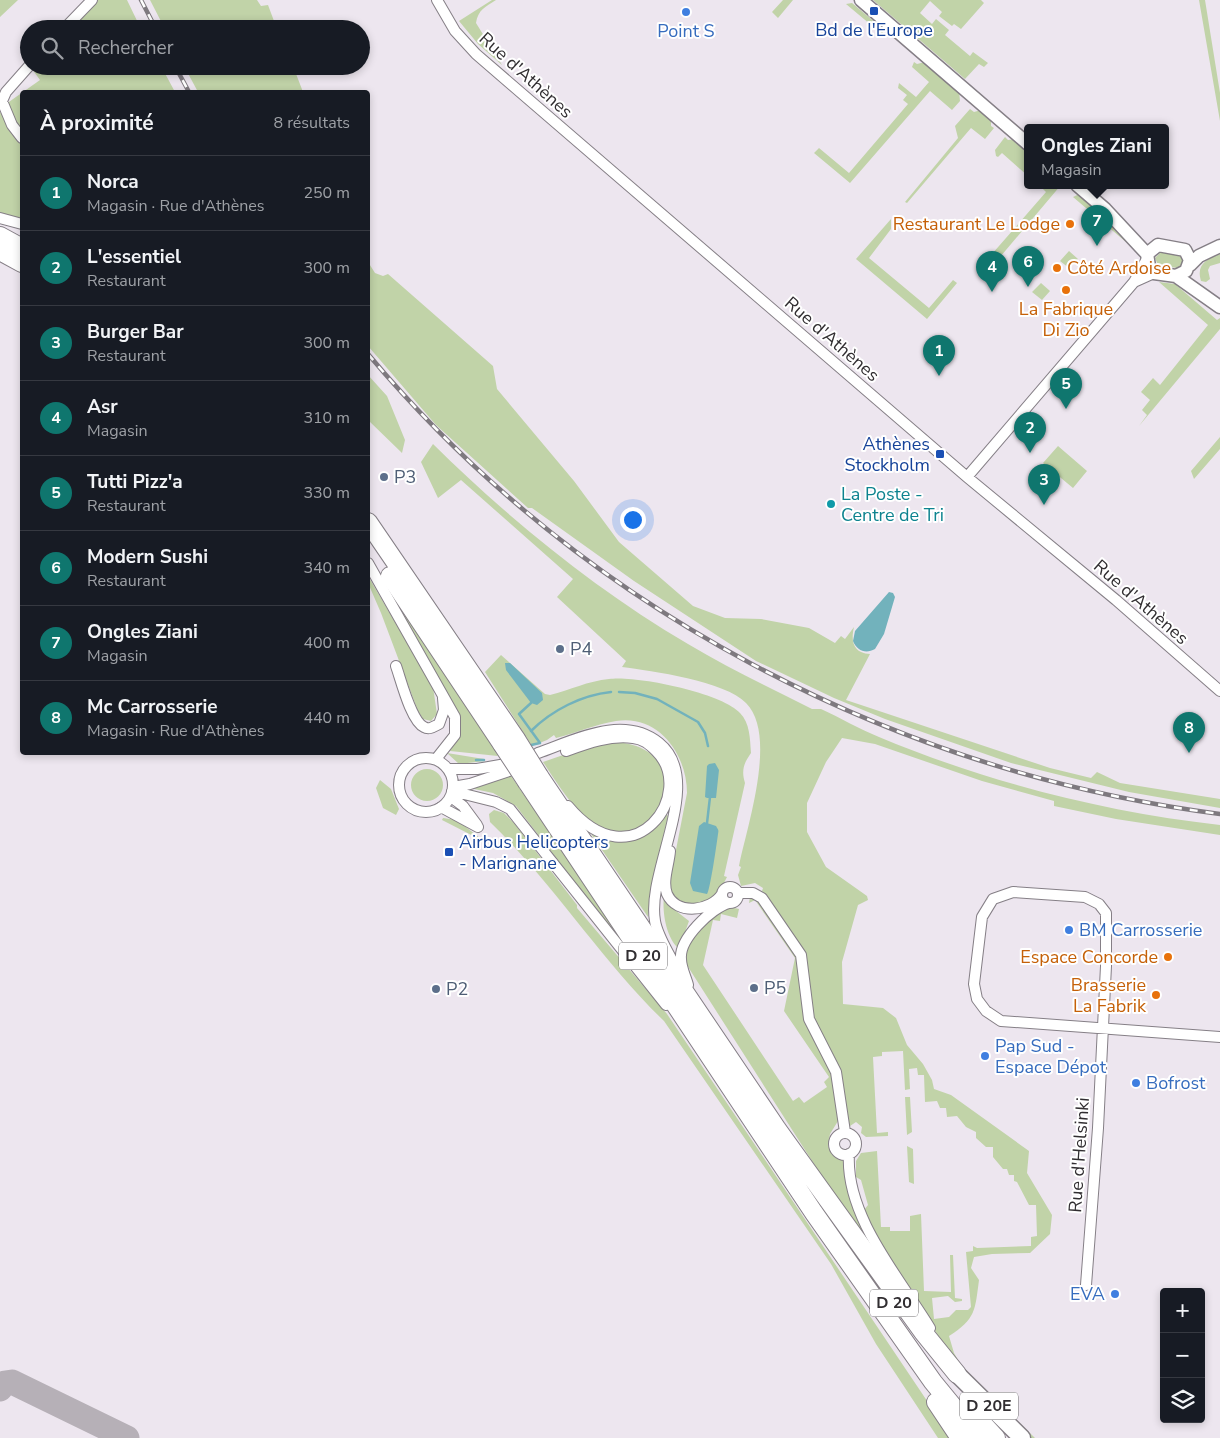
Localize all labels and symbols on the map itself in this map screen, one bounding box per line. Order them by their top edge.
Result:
marker: Bd de l'Europe [868,5,880,17]
marker: Point S [680,6,692,18]
place label: Bd de l'Europe [815,18,933,42]
place label: Point S [657,19,715,43]
street label: Rue d'Athènes [474,27,578,123]
pin: 7 [1081,205,1113,246]
place label: Restaurant Le Lodge [893,212,1060,236]
marker: Restaurant Le Lodge [1064,218,1076,230]
pin: 6 [1012,246,1044,287]
pin: 4 [976,251,1008,292]
place label: Côté Ardoise [1067,256,1171,280]
marker: Côté Ardoise [1051,262,1063,274]
marker: La Fabrique Di Zio [1060,284,1072,296]
street label: Rue d'Athènes [779,291,885,387]
place label: La Fabrique Di Zio [1019,297,1113,342]
pin: 1 [923,335,955,376]
pin: 5 [1050,368,1082,409]
pin: 2 [1014,412,1046,453]
place label: Athènes Stockholm [844,432,930,477]
marker: Athènes Stockholm [934,448,946,460]
pin: 3 [1028,464,1060,505]
place label: P3 [394,465,416,489]
marker: P3 [378,471,390,483]
place label: La Poste - Centre de Tri [841,482,944,527]
marker: La Poste - Centre de Tri [825,498,837,510]
your location [620,507,646,533]
street label: Rue d'Athènes [1088,554,1194,650]
place label: P4 [570,637,592,661]
marker: P4 [554,643,566,655]
pin: 8 [1173,712,1205,753]
place label: Airbus Helicopters - Marignane [459,830,609,875]
marker: Airbus Helicopters - Marignane [443,846,455,858]
place label: BM Carrosserie [1079,918,1202,942]
marker: BM Carrosserie [1063,924,1075,936]
road number: D 20 [619,942,667,969]
place label: Espace Concorde [1020,945,1158,969]
marker: Espace Concorde [1162,951,1174,963]
place label: Brasserie La Fabrik [1071,973,1147,1018]
place label: P5 [764,976,786,1000]
place label: P2 [446,977,468,1001]
marker: P5 [748,982,760,994]
marker: P2 [430,983,442,995]
marker: Brasserie La Fabrik [1150,989,1162,1001]
place label: Pap Sud - Espace Dépot [995,1034,1107,1079]
marker: Pap Sud - Espace Dépot [979,1050,991,1062]
place label: Bofrost [1146,1071,1206,1095]
marker: Bofrost [1130,1077,1142,1089]
street label: Rue d'Helsinki [1063,1097,1095,1213]
place label: EVA [1070,1282,1105,1306]
marker: EVA [1109,1288,1121,1300]
road number: D 20 [870,1290,918,1316]
road number: D 20E [960,1392,1018,1420]

